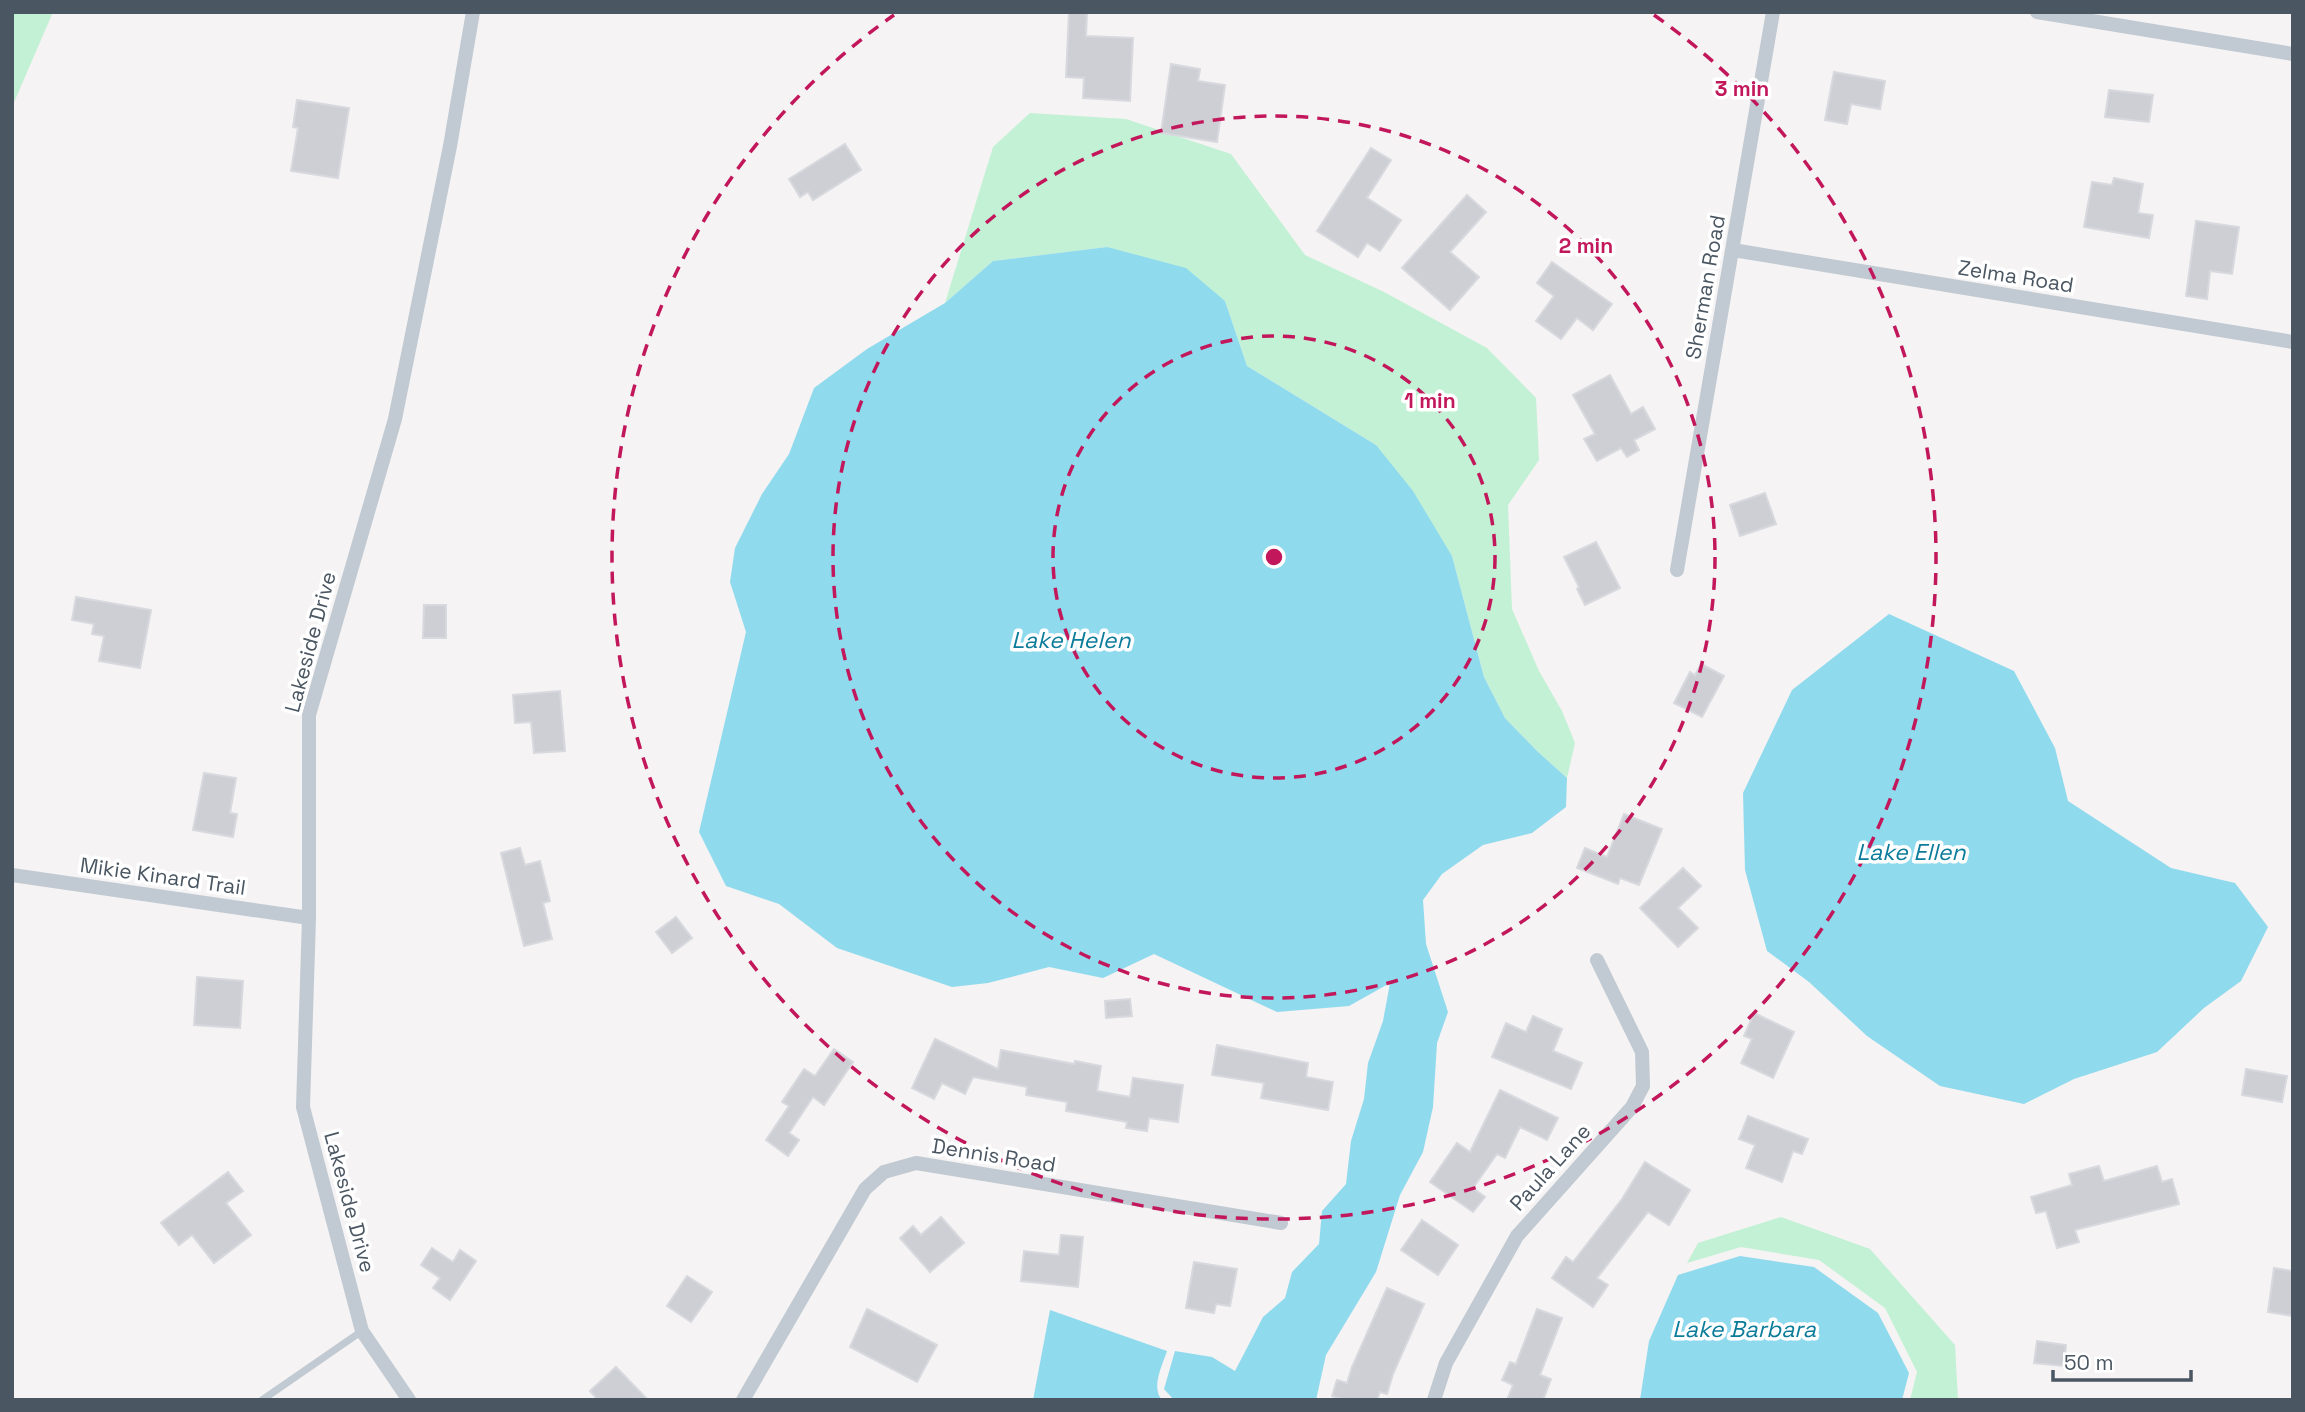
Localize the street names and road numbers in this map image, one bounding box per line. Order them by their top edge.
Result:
street label: Sherman Road [1679,213,1731,361]
street label: Zelma Road [1956,254,2076,298]
street label: Lakeside Drive [278,569,342,715]
street label: Mikie Kinard Trail [78,851,248,901]
street label: Paula Lane [1504,1118,1596,1216]
street label: Lakeside Drive [318,1129,382,1275]
street label: Dennis Road [930,1132,1058,1178]

